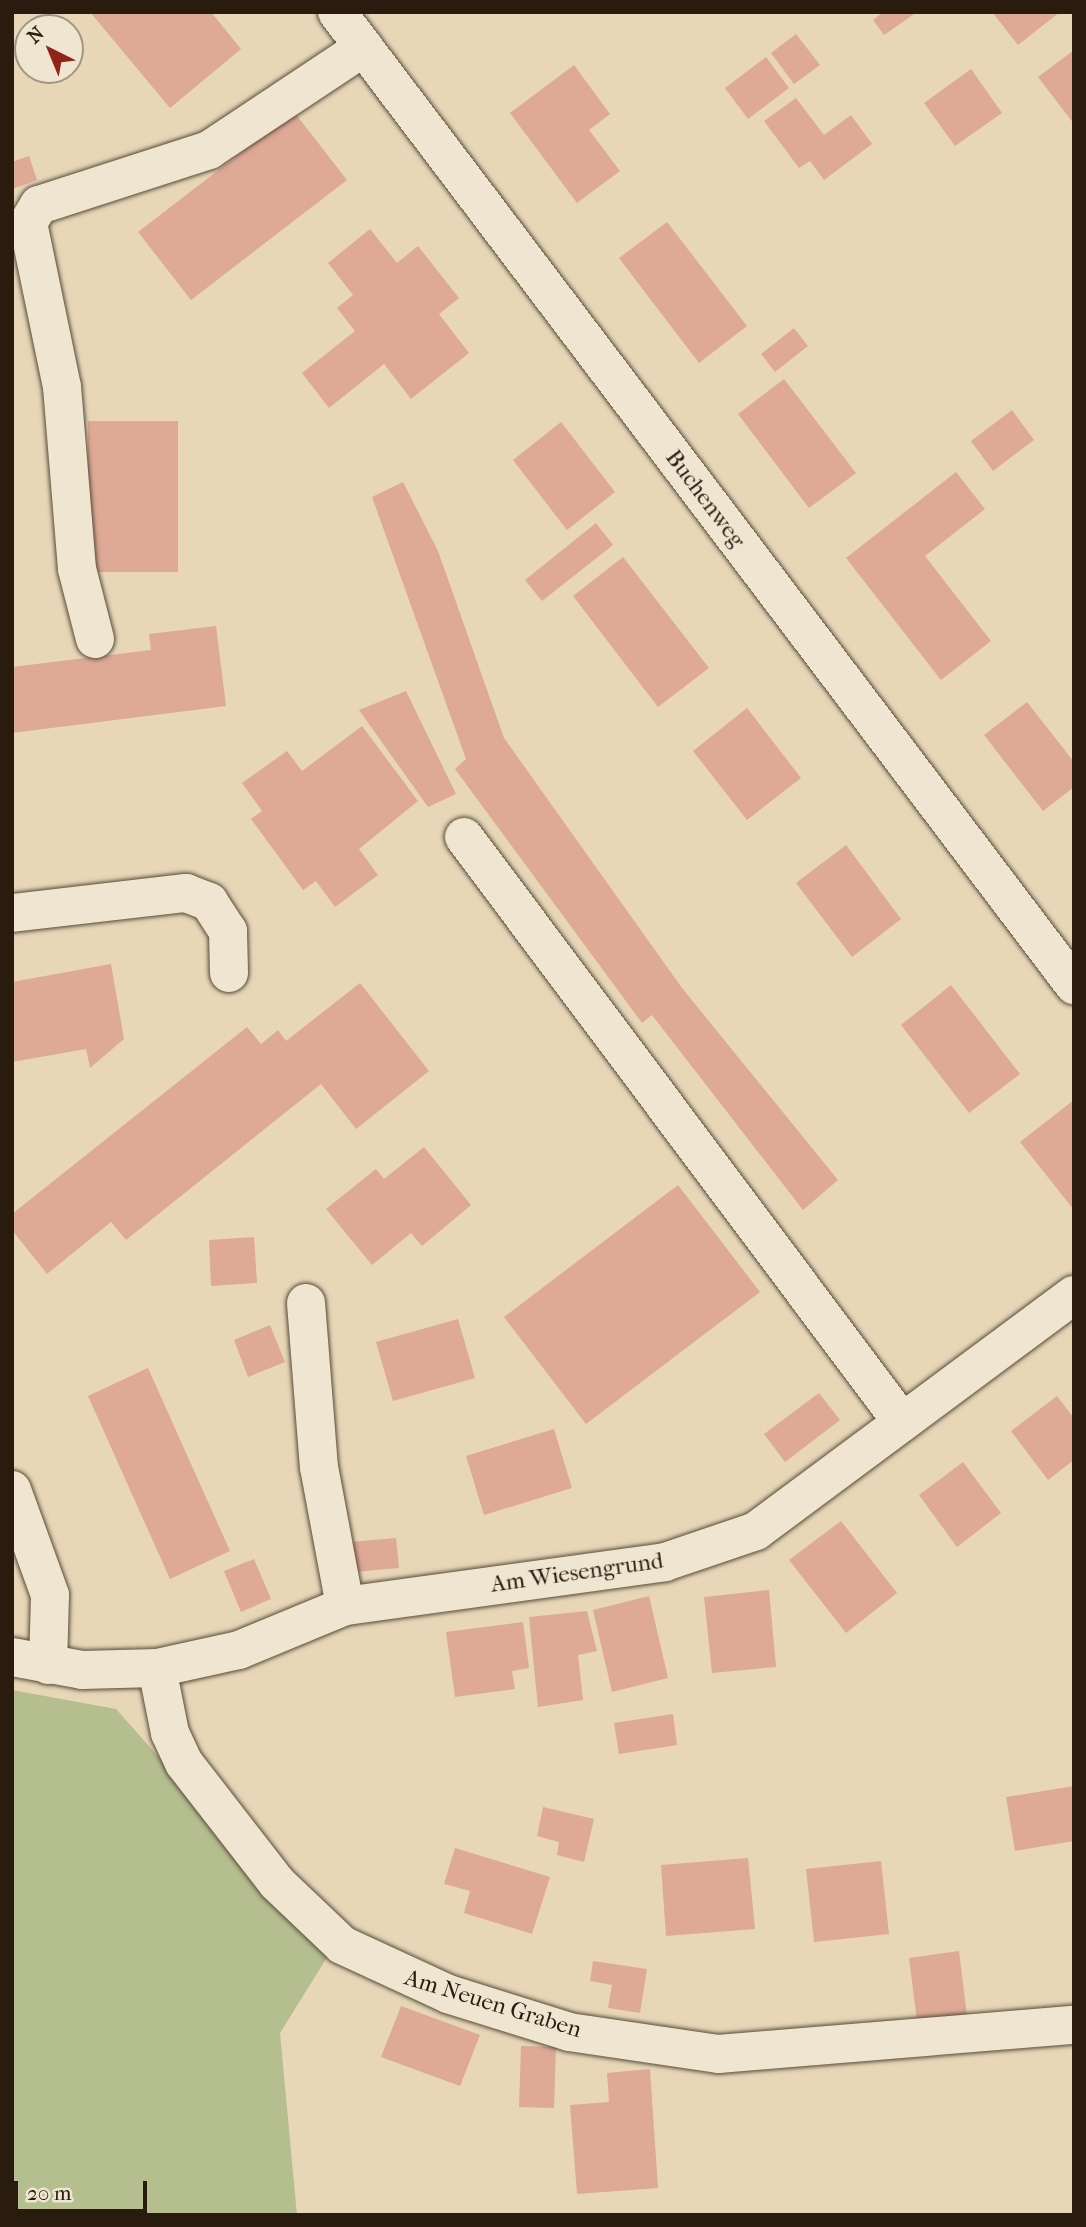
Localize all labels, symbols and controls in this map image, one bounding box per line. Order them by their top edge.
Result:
north arrow [14,14,84,84]
text: N [23,22,49,48]
street label: Buchenweg [659,445,751,553]
street label: Am Wiesengrund [489,1547,665,1599]
street label: Am Neuen Graben [401,1964,585,2044]
scale bar [18,2168,150,2212]
text: 20 m [27,2181,71,2205]

